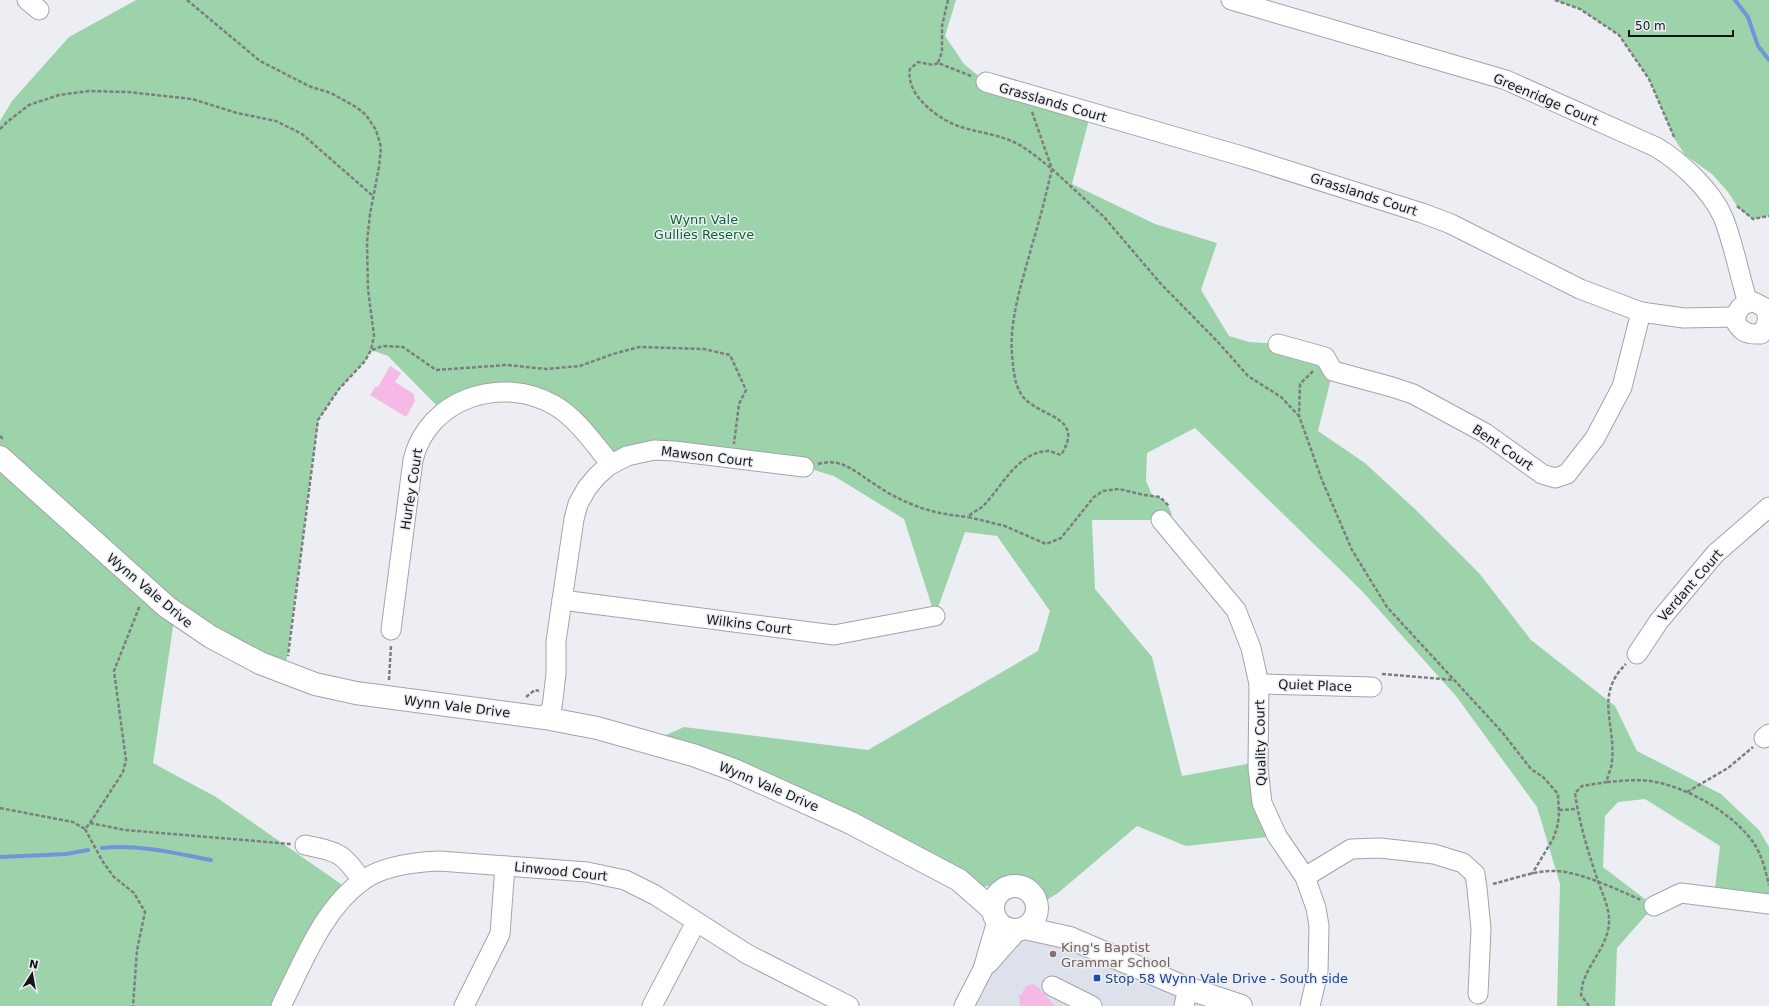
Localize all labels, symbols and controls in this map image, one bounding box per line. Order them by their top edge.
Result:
scale bar [1629,12,1733,38]
text: 50 m [1635,19,1666,33]
street label: Greenridge Court [1491,71,1601,128]
street label: Grasslands Court [997,80,1109,125]
street label: Grasslands Court [1308,170,1419,219]
park label: Wynn Vale Gullies Reserve [654,212,754,242]
street label: Bent Court [1469,422,1536,473]
street label: Mawson Court [660,443,754,470]
street label: Hurley Court [398,447,425,531]
street label: Verdant Court [1655,546,1726,624]
street label: Wynn Vale Drive [104,550,196,631]
street label: Wilkins Court [705,612,792,637]
street label: Quiet Place [1278,677,1352,694]
street label: Wynn Vale Drive [403,693,511,720]
street label: Quality Court [1252,700,1269,786]
street label: Wynn Vale Drive [717,759,821,814]
street label: Linwood Court [514,859,608,884]
place label: King's Baptist Grammar School [1061,940,1170,970]
marker: King's Baptist Grammar School [1048,949,1058,959]
north arrow [12,954,52,994]
text: N [28,957,40,972]
place label: Stop 58 Wynn Vale Drive - South side [1105,971,1348,986]
marker: Stop 58 Wynn Vale Drive - South side [1092,973,1102,983]

